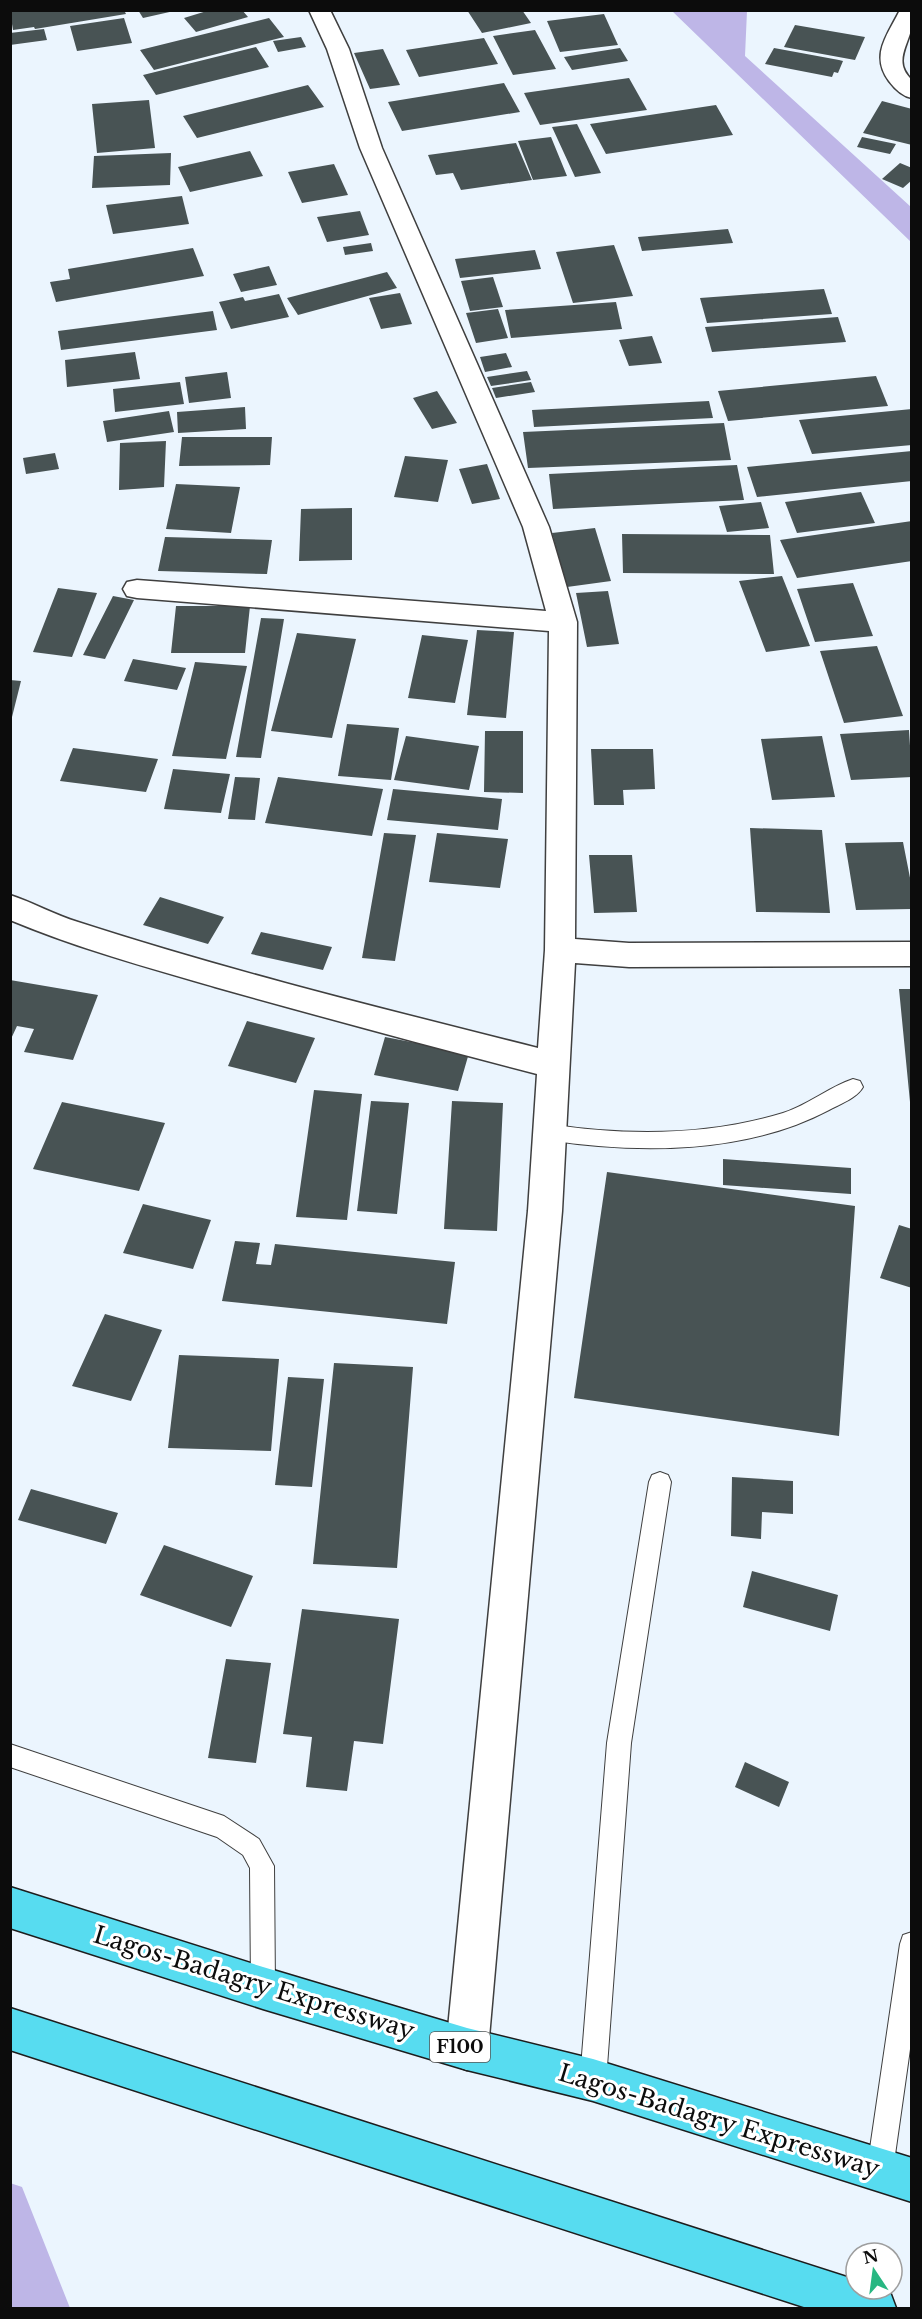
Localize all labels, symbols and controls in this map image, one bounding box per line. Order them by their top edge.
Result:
street label: Lagos-Badagry Expressway [90,1920,419,2045]
road number: F100 [430,2032,490,2062]
street label: Lagos-Badagry Expressway [555,2058,884,2183]
north arrow [844,2241,904,2301]
text: N [861,2245,880,2268]

